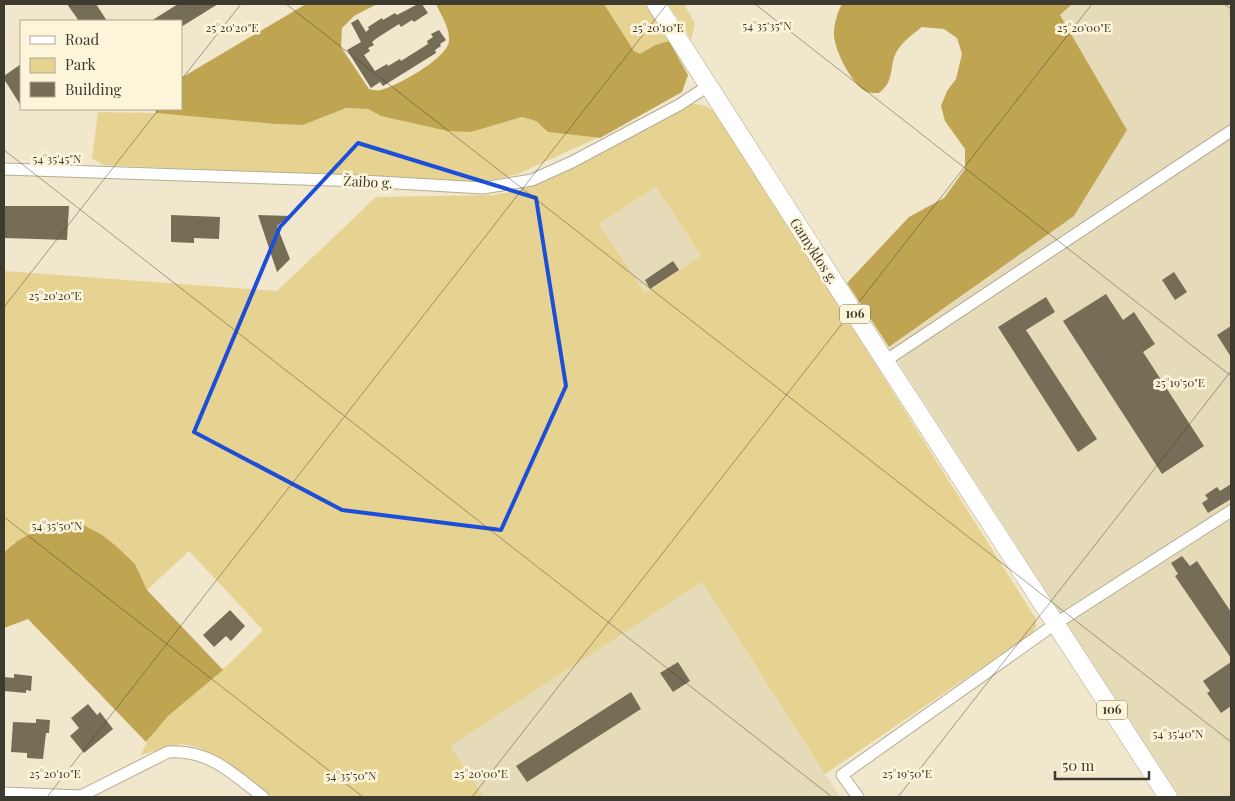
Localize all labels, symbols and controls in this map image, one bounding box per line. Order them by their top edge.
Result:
text: 54°35'35"N [742,17,792,33]
text: 25°20'20"E [205,19,259,35]
text: 25°20'10"E [632,19,684,35]
text: 25°20'00"E [1057,19,1111,35]
legend [20,20,182,110]
text: Road [65,29,99,49]
text: Park [65,54,97,74]
text: Building [65,79,122,99]
text: 54°35'45"N [33,150,82,166]
street label: Žaibo g. [343,171,393,192]
street label: Gamyklos g. [786,214,843,287]
text: 25°20'20"E [28,287,82,303]
road number: 106 [840,304,870,324]
text: 25°19'50"E [1155,374,1205,390]
text: 54°35'50"N [32,517,83,533]
road number: 106 [1097,700,1127,720]
text: 54°35'40"N [1152,725,1204,741]
scale bar [1055,748,1149,780]
text: 50 m [1062,755,1095,775]
text: 25°20'10"E [29,765,81,781]
text: 25°20'00"E [454,765,508,781]
text: 25°19'50"E [882,765,932,781]
text: 54°35'50"N [326,767,377,783]

